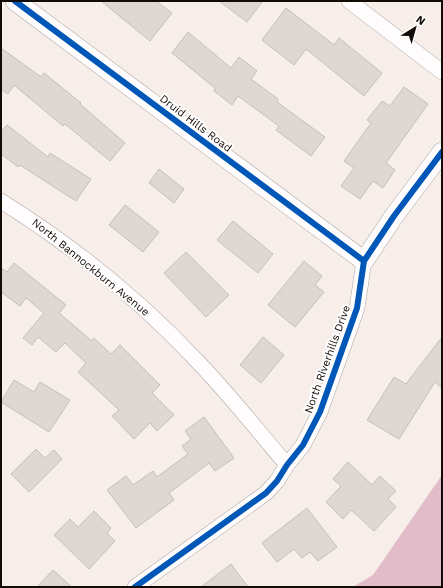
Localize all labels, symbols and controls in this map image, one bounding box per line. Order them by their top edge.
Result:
north arrow [395,8,435,48]
text: N [414,13,428,28]
street label: Druid Hills Road [157,92,234,155]
street label: North Bannockburn Avenue [29,216,152,319]
street label: North Riverhills Drive [302,303,353,415]

